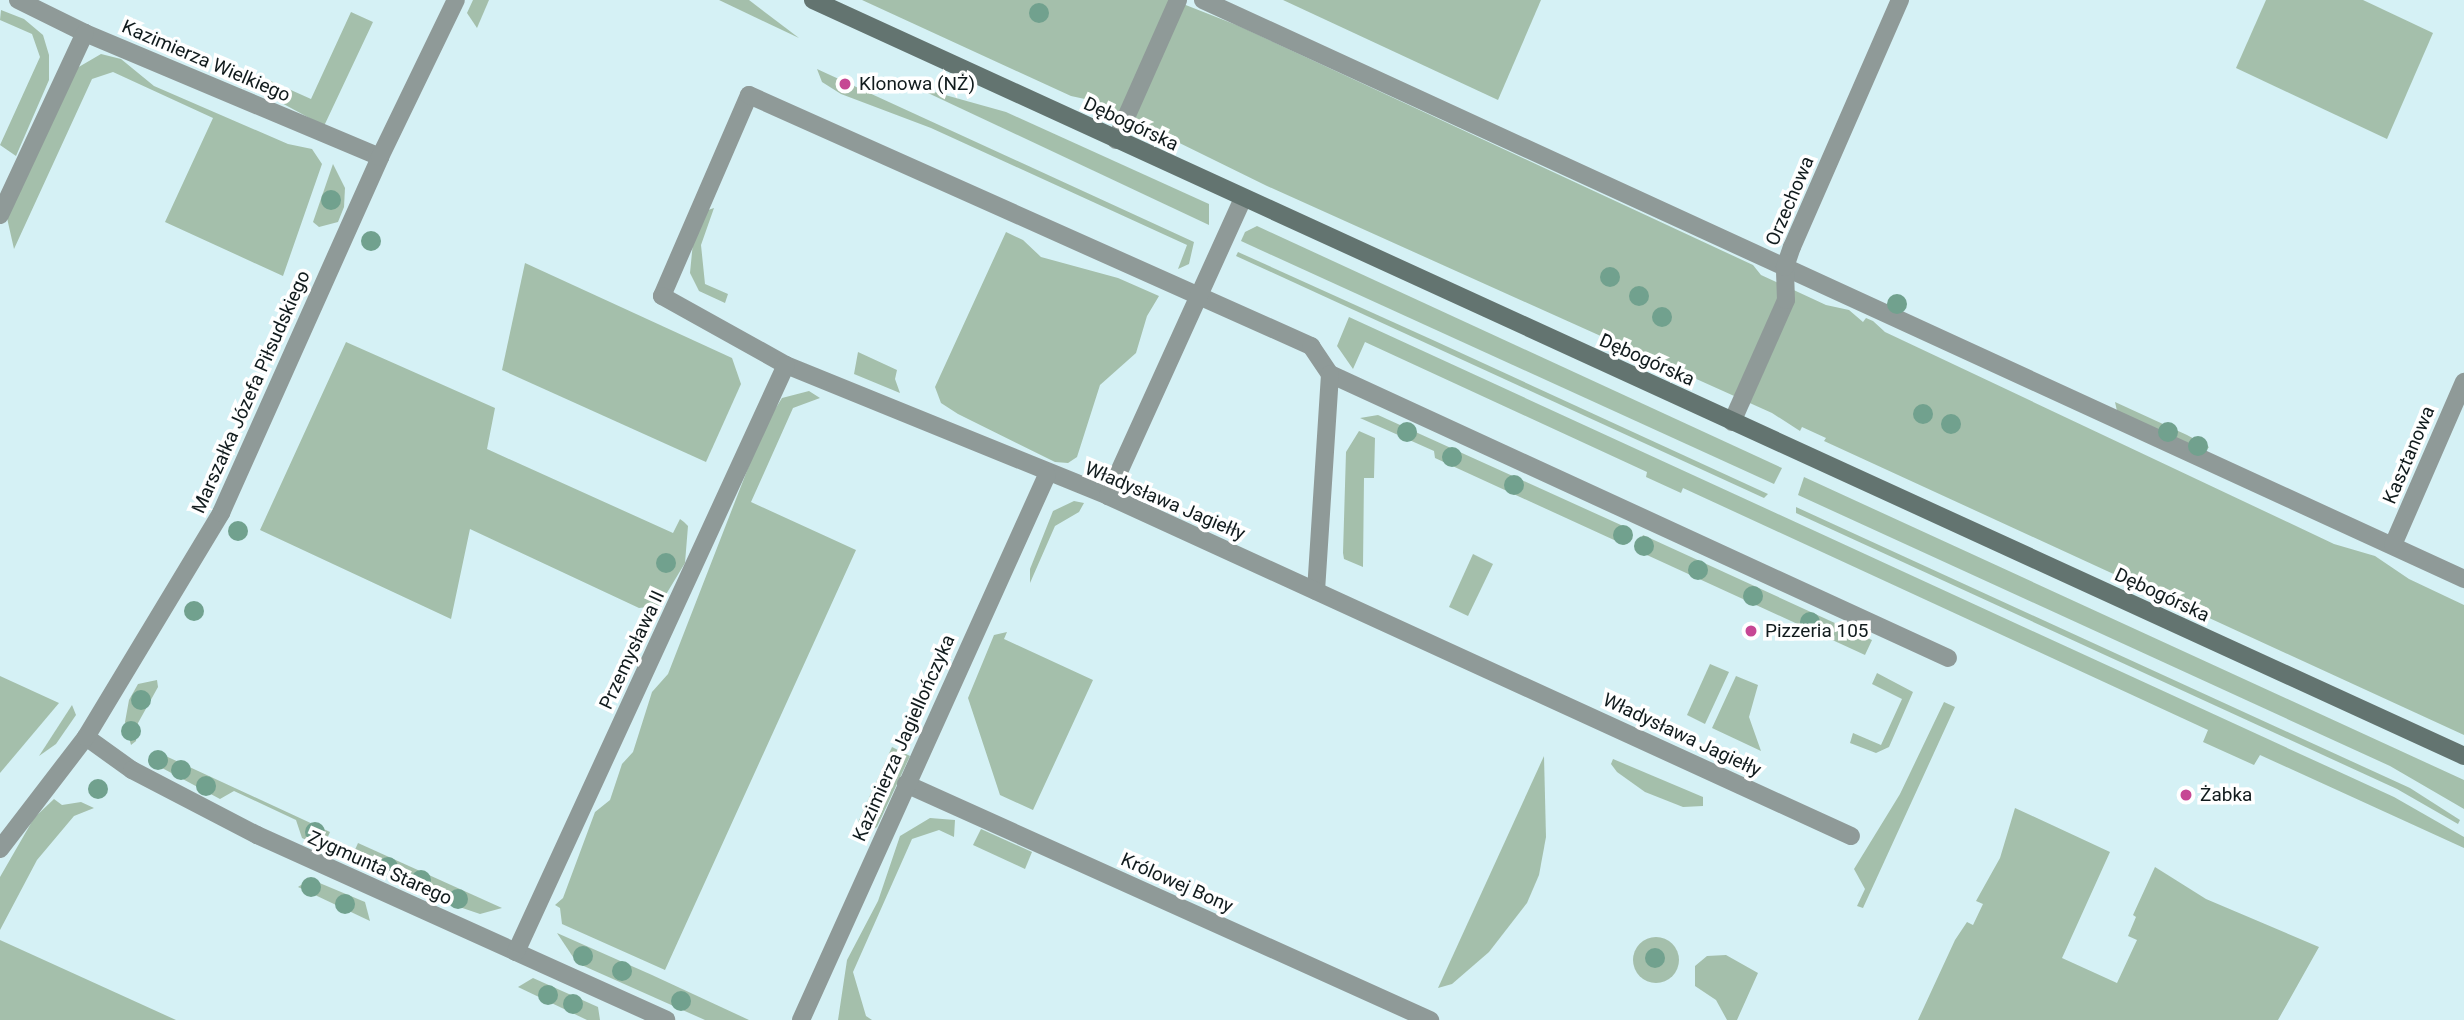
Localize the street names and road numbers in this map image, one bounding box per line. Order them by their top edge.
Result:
street label: Kazimierza Wielkiego [118,15,294,107]
street label: Dębogórska [1080,92,1182,156]
street label: Orzechowa [1761,153,1819,249]
street label: Marszałka Józefa Piłsudskiego [187,267,315,517]
street label: Dębogórska [1596,329,1698,391]
street label: Kasztanowa [2378,403,2440,507]
street label: Władysława Jagiełły [1081,457,1249,545]
street label: Dębogórska [2111,563,2213,627]
street label: Przemysława II [595,587,669,713]
street label: Kazimierza Jagiellończyka [848,631,960,845]
street label: Władysława Jagiełły [1599,688,1765,782]
street label: Zygmunta Starego [304,826,456,910]
street label: Królowej Bony [1117,848,1237,918]

